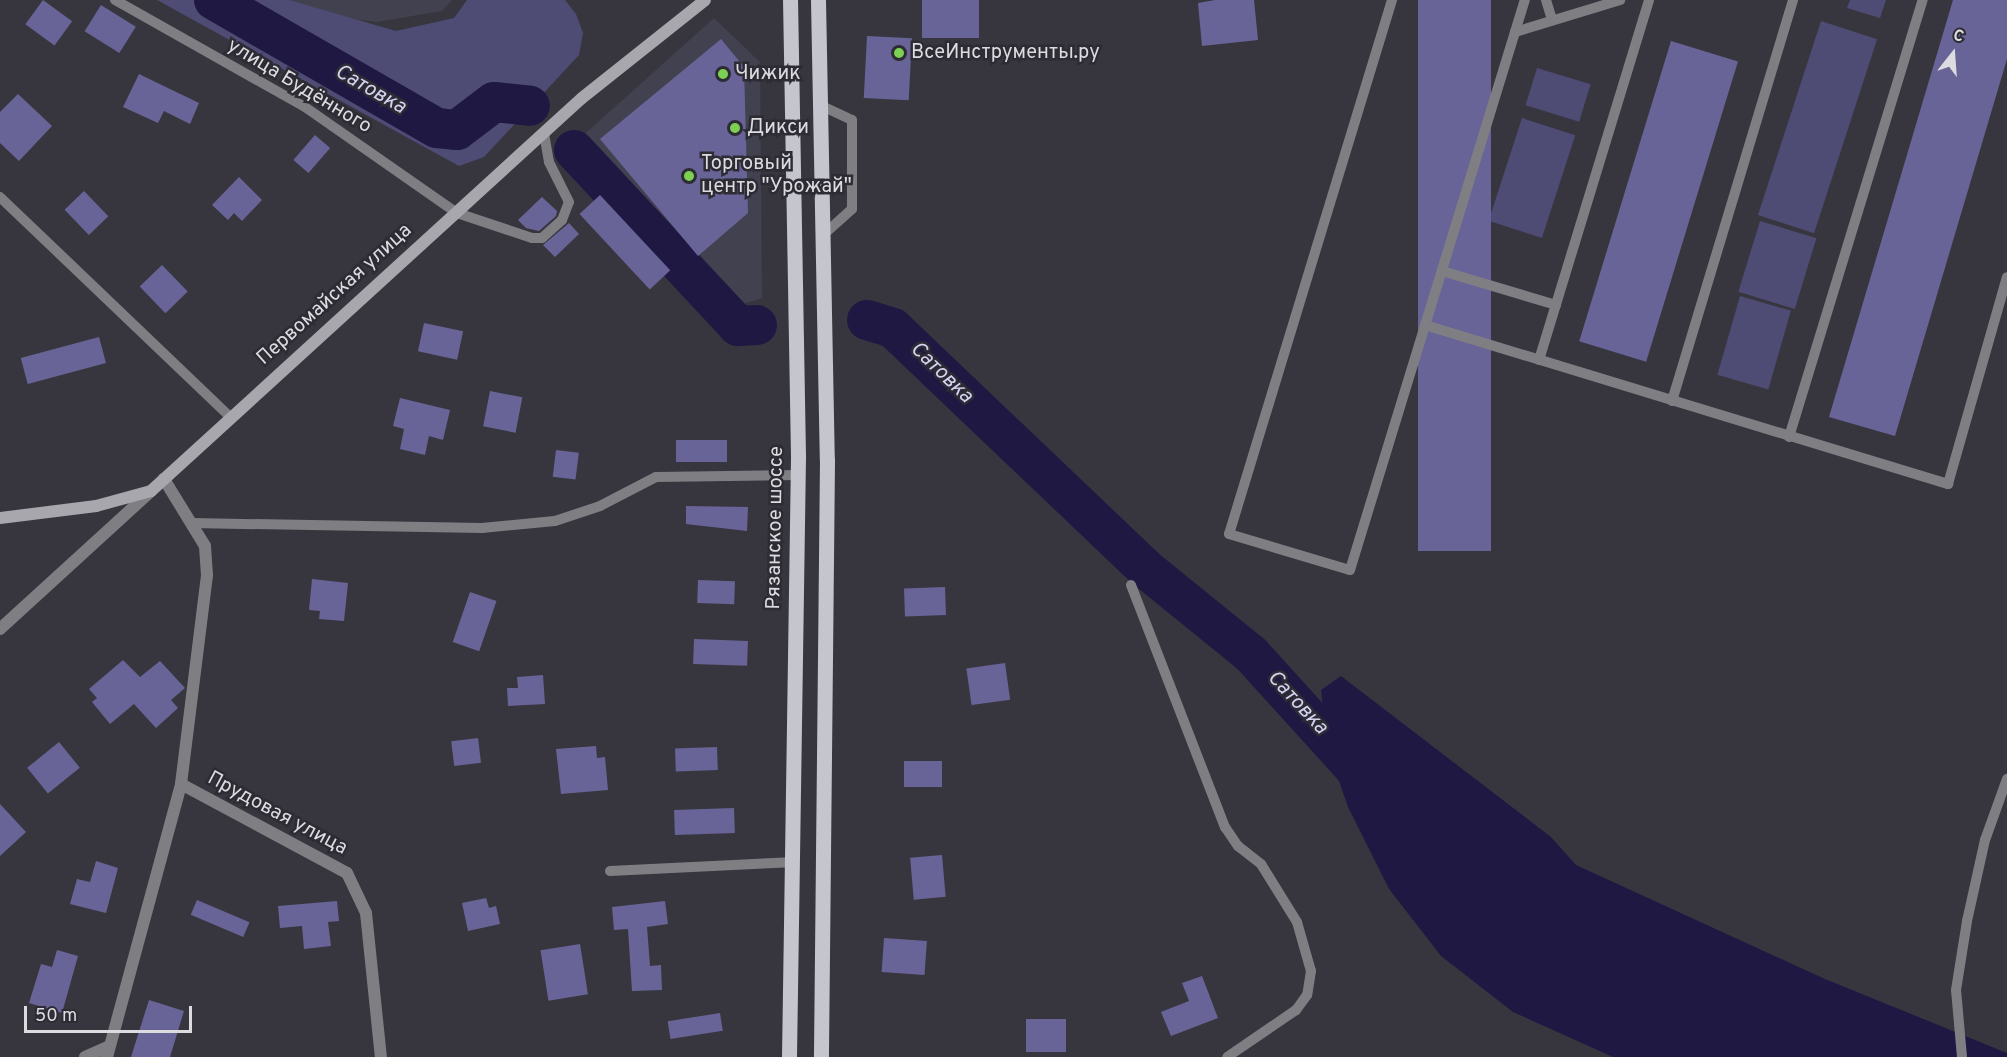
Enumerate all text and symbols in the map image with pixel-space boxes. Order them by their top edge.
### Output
north arrow [1923,24,1983,84]
text: С [1950,26,1966,48]
street label: улица Будённого [222,34,376,140]
place label: ВсеИнструменты.ру [911,41,1100,65]
marker: ВсеИнструменты.ру [892,46,906,60]
water label: Сатовка [330,60,410,120]
place label: Чижик [735,62,801,86]
marker: Чижик [716,67,730,81]
place label: Дикси [747,116,809,140]
marker: Дикси [728,121,742,135]
place label: Торговый центр "Урожай" [701,152,852,199]
marker: Торговый центр "Урожай" [682,169,696,183]
street label: Первомайская улица [253,219,417,371]
water label: Сатовка [904,337,978,409]
street label: Рязанское шоссе [763,446,789,610]
water label: Сатовка [1261,666,1333,740]
street label: Прудовая улица [203,767,351,861]
scale bar [27,994,195,1032]
text: 50 m [35,1005,77,1028]

